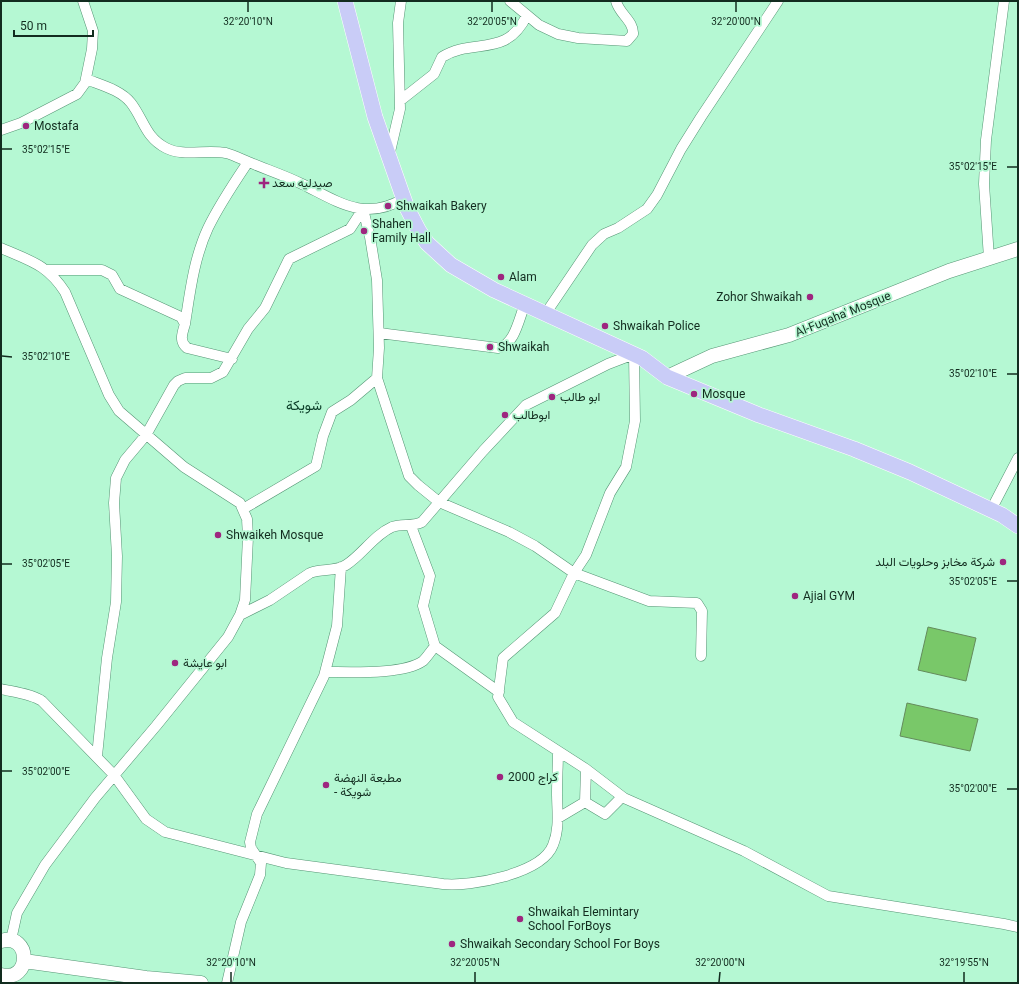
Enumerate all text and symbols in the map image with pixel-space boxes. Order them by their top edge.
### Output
scale bar [14,12,93,38]
text: 32°20'10"N [223,16,273,27]
text: 32°20'05"N [467,16,517,27]
text: 32°20'00"N [711,16,761,27]
text: 50 m [20,19,47,33]
place label: Mostafa [34,119,79,133]
marker: Mostafa [21,121,31,131]
text: 35°02'15"E [22,144,70,155]
text: 35°02'15"E [949,161,997,172]
place label: صيدليه سعد [272,176,333,190]
marker: صيدليه سعد [259,178,269,188]
place label: Shwaikah Bakery [396,199,487,213]
marker: Shwaikah Bakery [383,201,393,211]
place label: Shahen Family Hall [372,217,431,245]
marker: Shahen Family Hall [359,226,369,236]
place label: Alam [509,270,537,284]
marker: Alam [496,272,506,282]
street label: Al-Fuqaha' Mosque [793,288,893,340]
place label: Zohor Shwaikah [716,290,802,304]
marker: Zohor Shwaikah [805,292,815,302]
place label: Shwaikah Police [613,319,700,333]
marker: Shwaikah Police [600,321,610,331]
place label: Shwaikah [498,340,549,354]
marker: Shwaikah [485,342,495,352]
text: 35°02'10"E [22,351,70,362]
text: 35°02'10"E [949,368,997,379]
place label: Mosque [702,387,745,401]
marker: Mosque [689,389,699,399]
place label: ابو طالب [560,390,600,405]
marker: ابو طالب [547,392,557,402]
district label: شويكة [286,397,322,414]
place label: ابوطالب [513,408,550,423]
marker: ابوطالب [500,410,510,420]
place label: Shwaikeh Mosque [226,528,323,542]
marker: Shwaikeh Mosque [213,530,223,540]
place label: شركة مخابز وحلويات البلد [875,555,995,570]
marker: شركة مخابز وحلويات البلد [998,557,1008,567]
text: 35°02'05"E [22,558,70,569]
text: 35°02'05"E [949,576,997,587]
place label: Ajial GYM [803,589,855,603]
marker: Ajial GYM [790,591,800,601]
place label: ابو عايشة [183,656,227,671]
marker: ابو عايشة [170,658,180,668]
text: 35°02'00"E [22,766,70,777]
place label: كراج 2000 [508,770,558,786]
place label: مطبعة النهضة - شويكة [334,771,402,800]
marker: كراج 2000 [495,772,505,782]
marker: مطبعة النهضة - شويكة [321,780,331,790]
text: 35°02'00"E [949,783,997,794]
place label: Shwaikah Elemintary School ForBoys [528,905,639,933]
marker: Shwaikah Elemintary School ForBoys [515,914,525,924]
place label: Shwaikah Secondary School For Boys [460,937,660,951]
marker: Shwaikah Secondary School For Boys [447,939,457,949]
text: 32°20'10"N [206,957,256,968]
text: 32°20'05"N [450,957,500,968]
text: 32°20'00"N [695,957,745,968]
text: 32°19'55"N [939,957,989,968]

